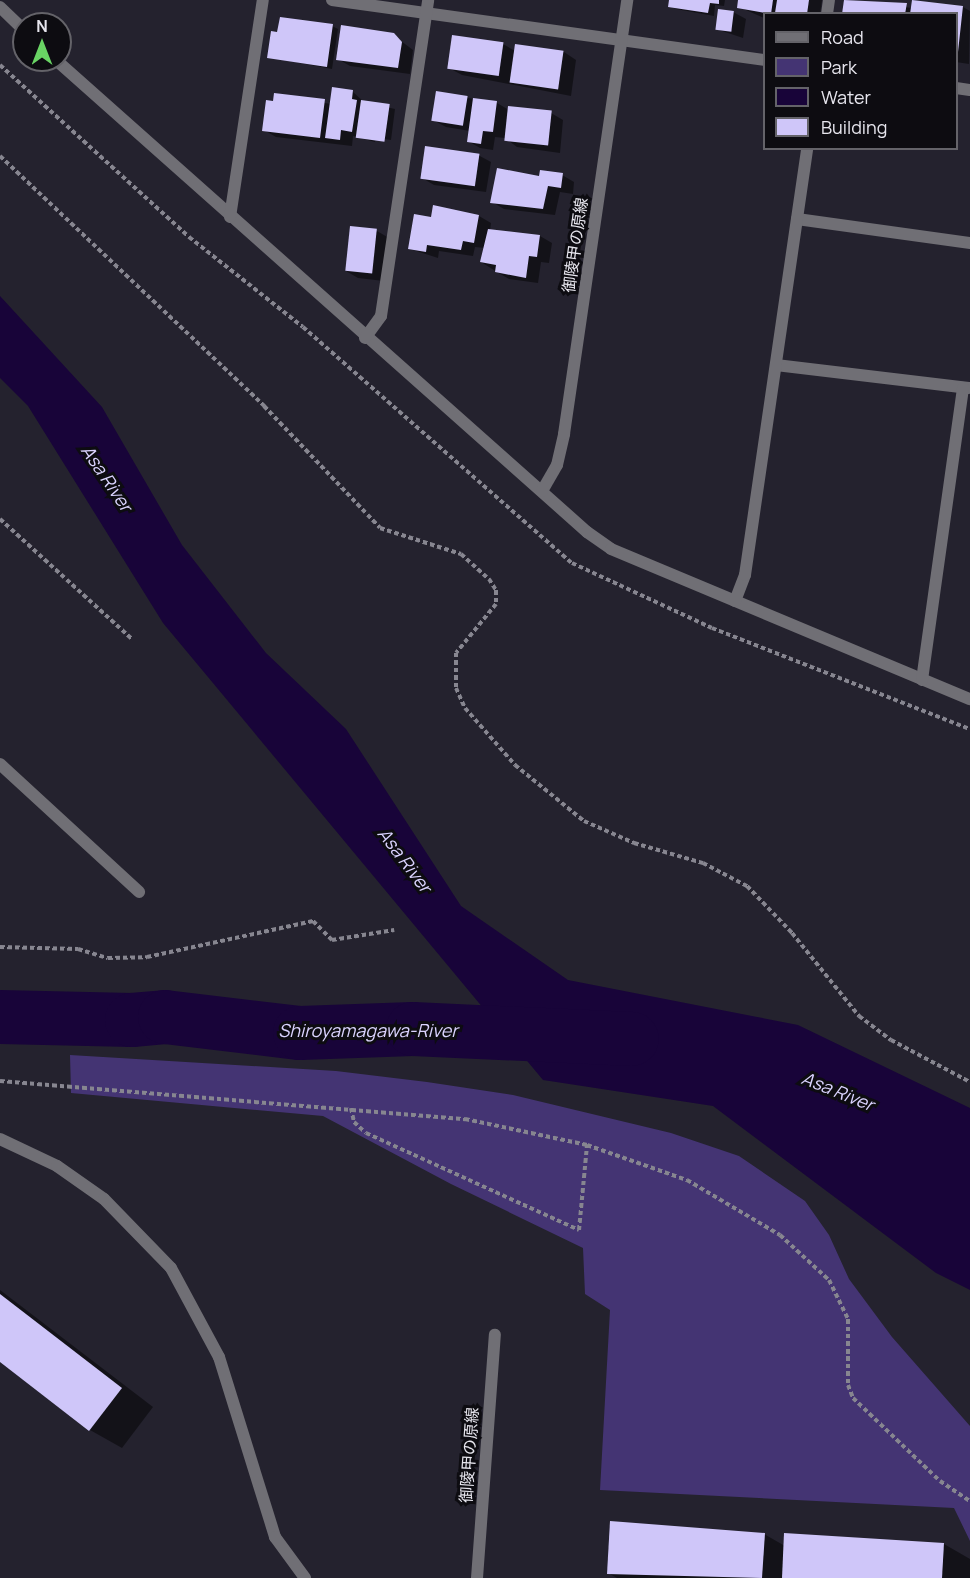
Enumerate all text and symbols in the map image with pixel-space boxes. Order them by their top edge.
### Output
north arrow [12,12,72,72]
legend [763,12,958,150]
text: N [36,15,48,37]
text: Road [821,25,864,49]
text: Park [821,55,857,79]
text: Water [821,85,871,109]
text: Building [821,115,887,139]
street label: 御陵甲の原線 [559,196,591,294]
water label: Asa River [77,441,137,515]
water label: Asa River [374,823,436,897]
water label: Shiroyamagawa-River [278,1019,458,1041]
water label: Asa River [799,1067,877,1115]
street label: 御陵甲の原線 [456,1406,482,1504]

